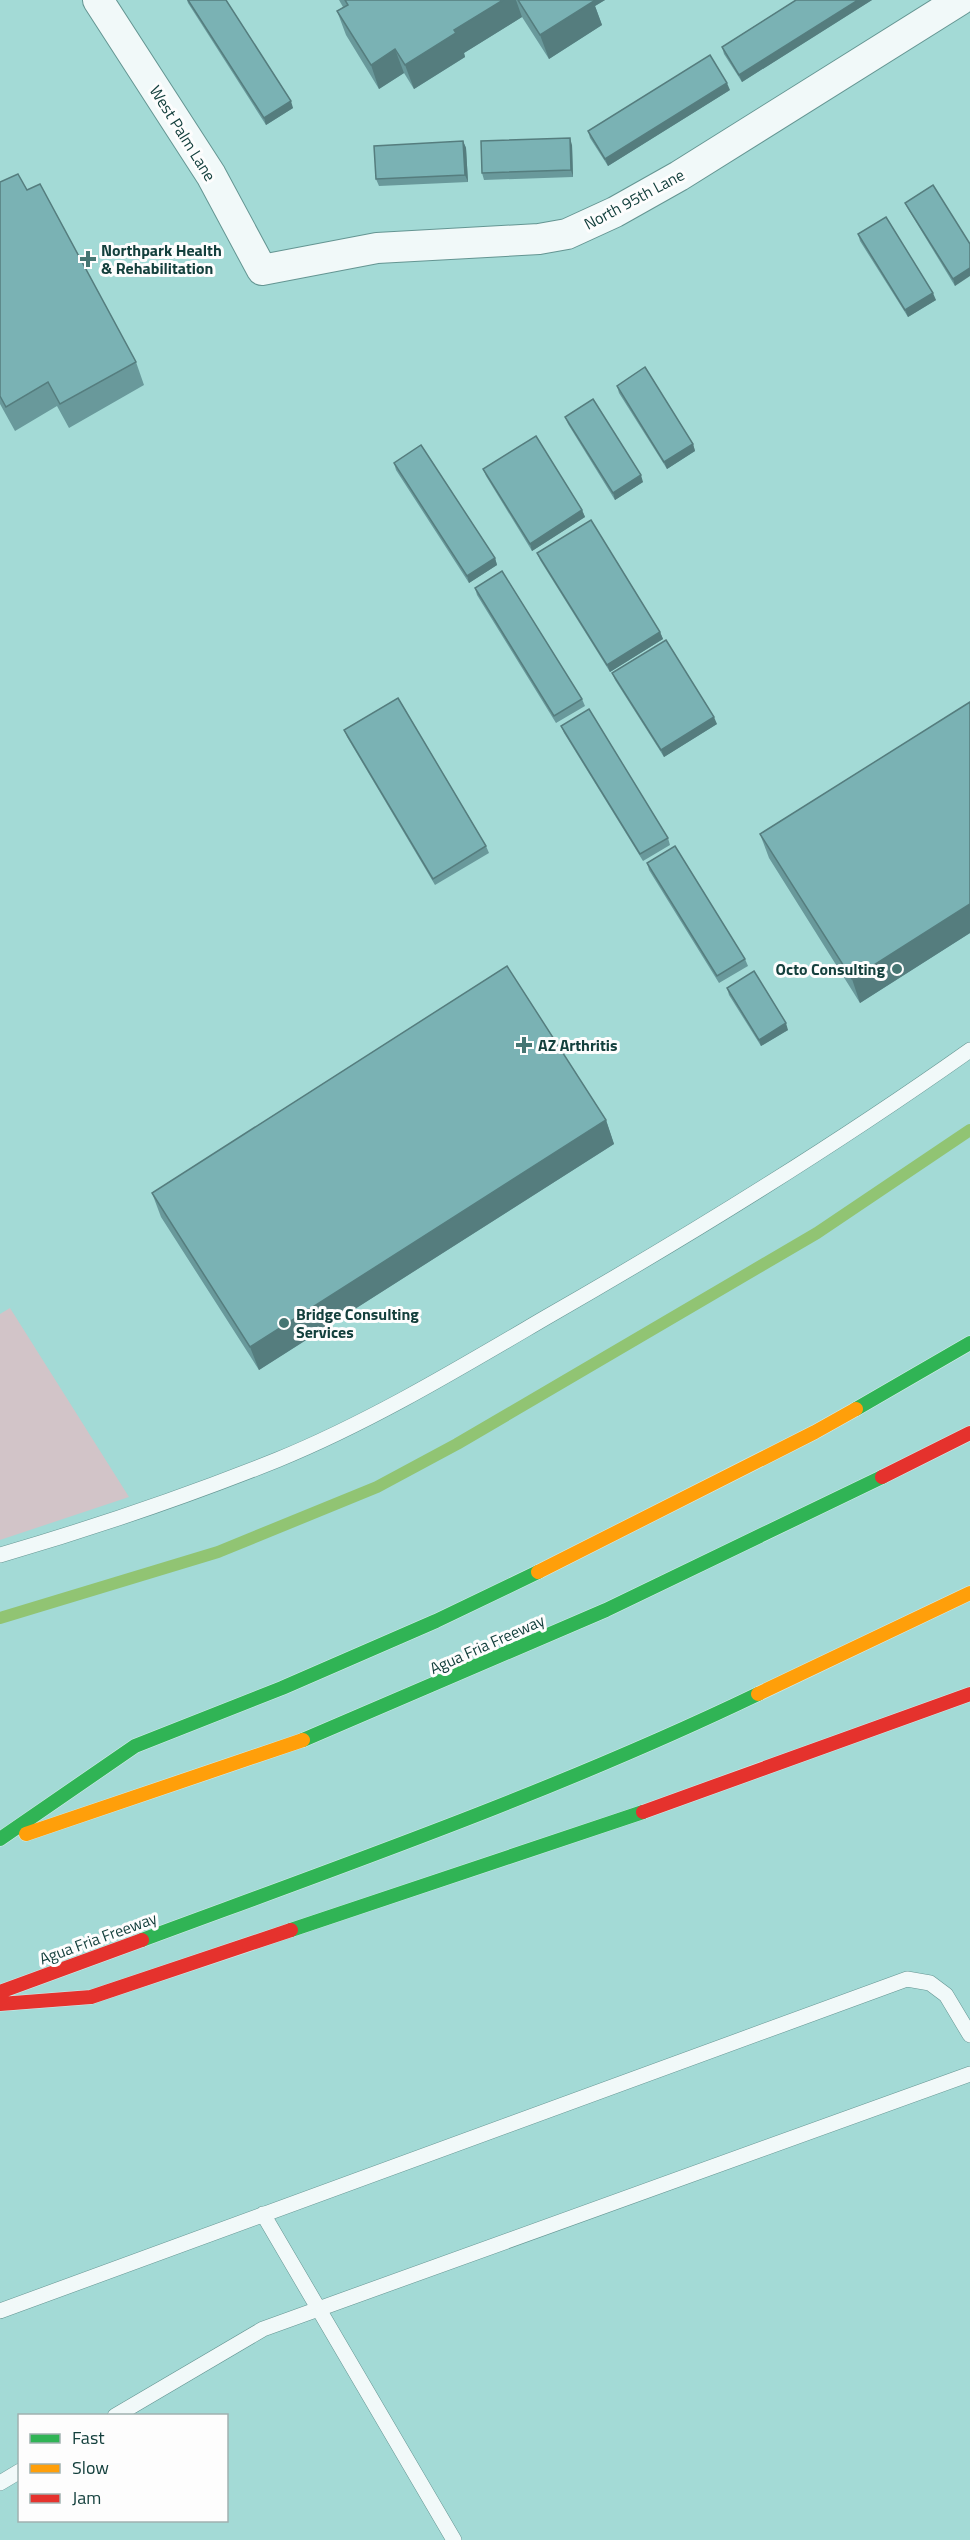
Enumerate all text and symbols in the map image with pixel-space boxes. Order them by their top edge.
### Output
street label: West Palm Lane [144,80,222,186]
street label: North 95th Lane [580,162,688,236]
place label: Northpark Health & Rehabilitation [101,238,222,280]
marker: Northpark Health & Rehabilitation [79,250,97,268]
place label: Octo Consulting [776,957,885,981]
marker: Octo Consulting [890,962,904,976]
place label: AZ Arthritis [538,1033,618,1057]
marker: AZ Arthritis [515,1036,533,1054]
place label: Bridge Consulting Services [296,1302,419,1344]
marker: Bridge Consulting Services [277,1316,291,1330]
street label: Agua Fria Freeway [426,1608,549,1680]
street label: Agua Fria Freeway [36,1905,160,1970]
legend [18,2414,228,2522]
text: Fast [72,2424,105,2451]
text: Slow [72,2454,109,2481]
text: Jam [72,2484,101,2511]

